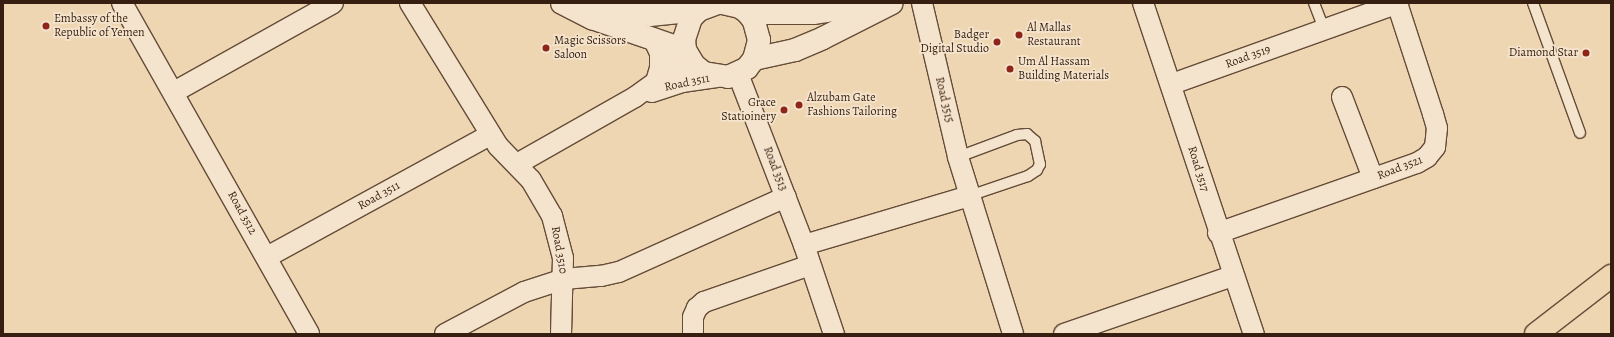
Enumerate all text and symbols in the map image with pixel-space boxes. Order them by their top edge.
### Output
place label: Embassy of the Republic of Yemen [54,12,145,40]
marker: Embassy of the Republic of Yemen [41,21,51,31]
place label: Al Mallas Restaurant [1027,21,1081,49]
place label: Badger Digital Studio [920,28,989,56]
marker: Al Mallas Restaurant [1014,30,1024,40]
place label: Magic Scissors Saloon [554,34,626,62]
marker: Badger Digital Studio [992,37,1002,47]
street label: Road 3519 [1223,42,1273,72]
marker: Magic Scissors Saloon [541,43,551,53]
place label: Diamond Star [1509,46,1578,60]
marker: Diamond Star [1581,48,1591,58]
place label: Um Al Hassam Building Materials [1018,55,1109,83]
marker: Um Al Hassam Building Materials [1005,64,1015,74]
street label: Road 3511 [663,71,711,95]
street label: Road 3515 [932,76,956,124]
place label: Alzubam Gate Fashions Tailoring [807,91,897,119]
place label: Grace Statioinery [721,96,776,124]
marker: Alzubam Gate Fashions Tailoring [794,100,804,110]
marker: Grace Statioinery [779,105,789,115]
street label: Road 3513 [760,145,790,193]
street label: Road 3517 [1184,145,1212,193]
street label: Road 3521 [1375,153,1425,183]
street label: Road 3511 [356,179,402,213]
street label: Road 3512 [224,189,260,237]
street label: Road 3510 [548,225,570,275]

